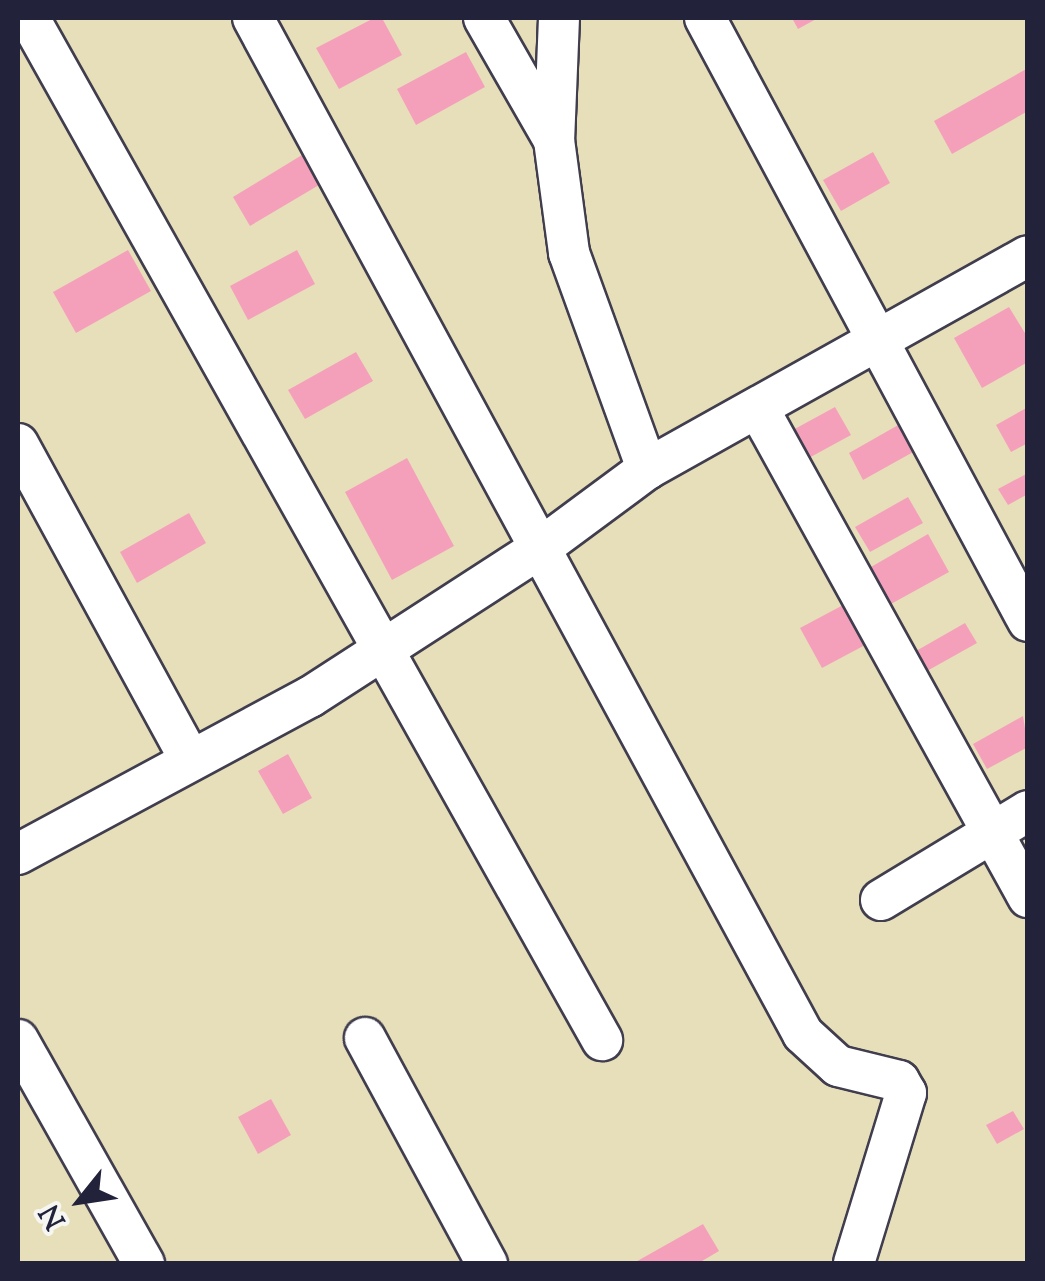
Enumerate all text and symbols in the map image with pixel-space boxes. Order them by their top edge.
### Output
north arrow [30,1151,130,1251]
text: N [31,1196,77,1236]

